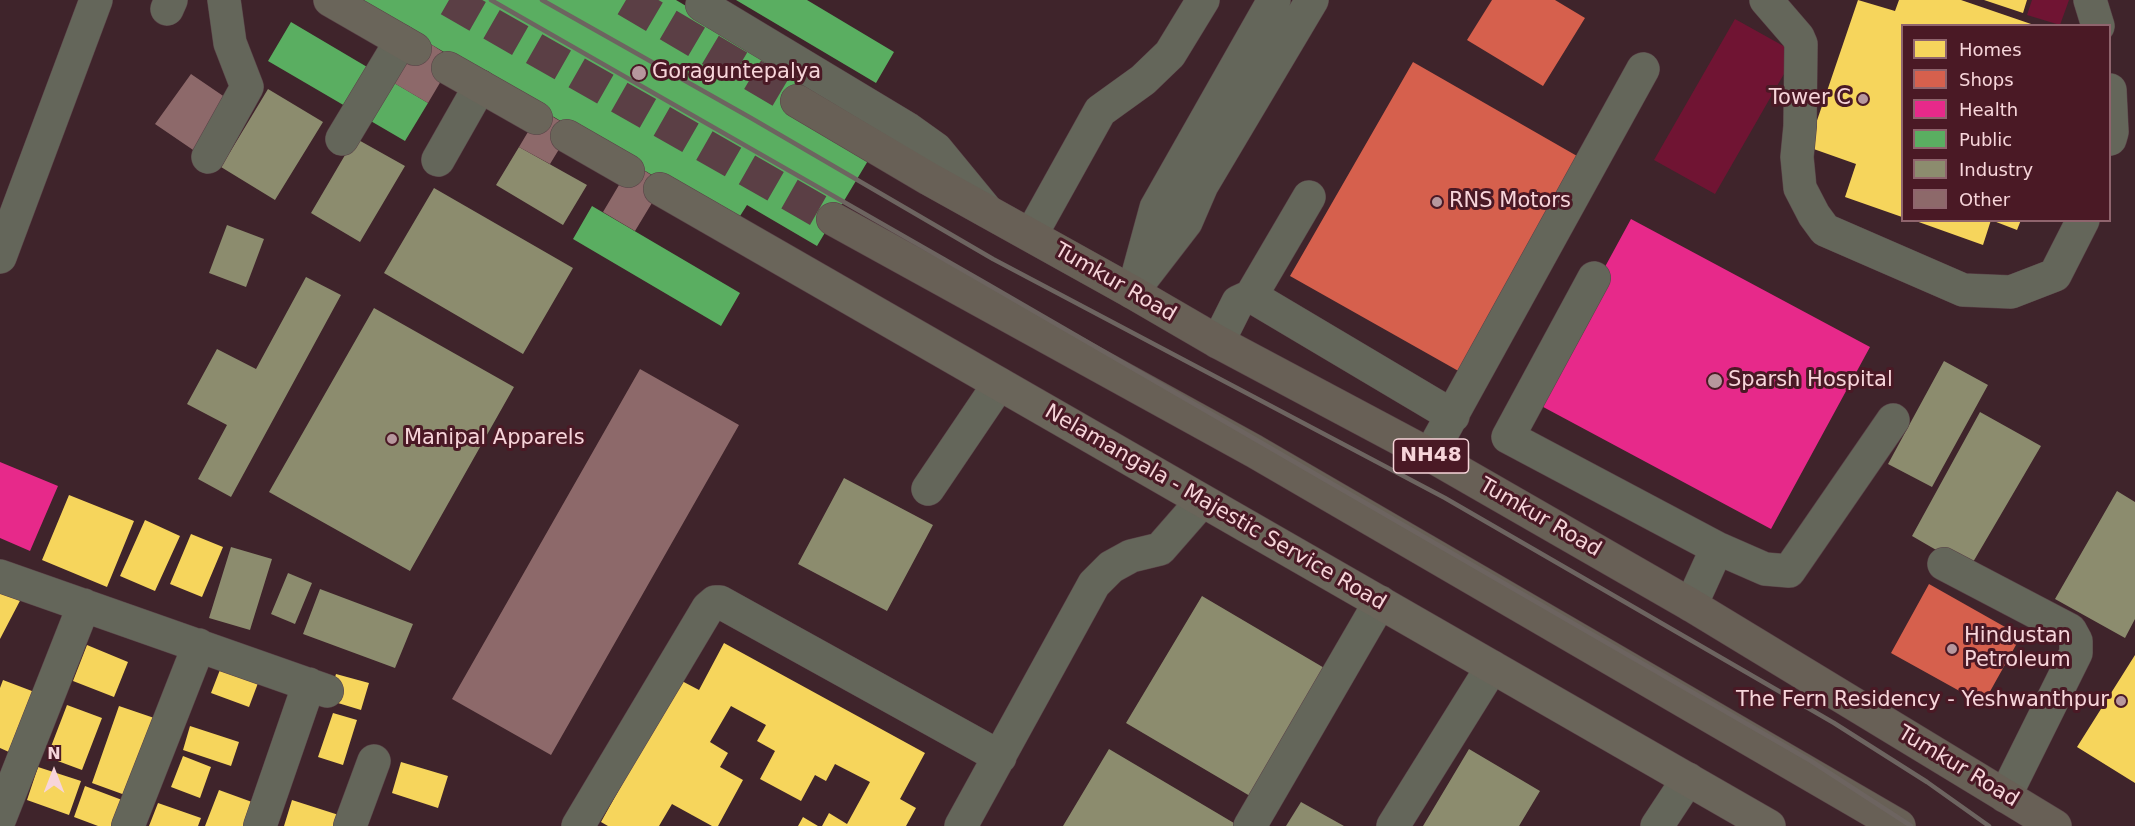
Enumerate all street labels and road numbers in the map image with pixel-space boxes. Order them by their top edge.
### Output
street label: Tumkur Road [1050,238,1180,328]
street label: Nelamangala - Majestic Service Road [1040,400,1390,616]
road number: NH48 [1394,439,1468,473]
street label: Tumkur Road [1475,473,1605,563]
street label: Tumkur Road [1893,721,2023,813]

